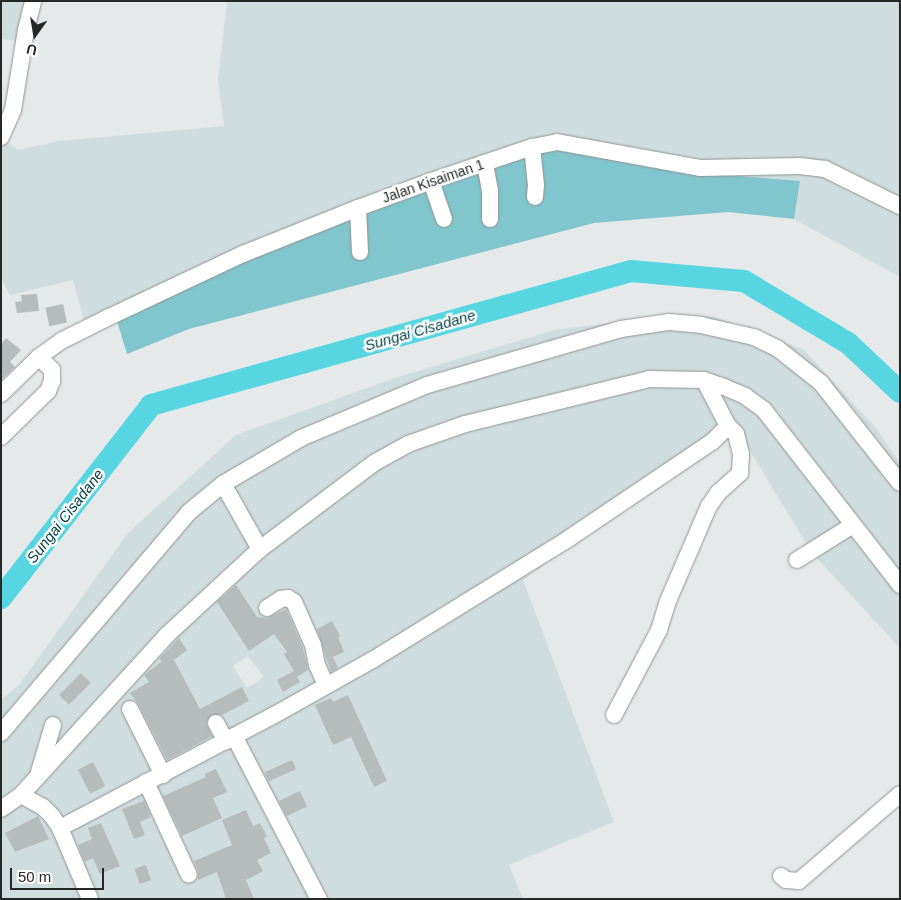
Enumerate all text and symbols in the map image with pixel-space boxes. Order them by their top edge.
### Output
north arrow [10,10,60,60]
text: U [25,41,38,59]
street label: Jalan Kisaiman 1 [380,156,486,206]
water label: Sungai Cisadane [363,306,477,354]
water label: Sungai Cisadane [23,465,107,567]
scale bar [12,858,106,890]
text: 50 m [18,868,51,885]

